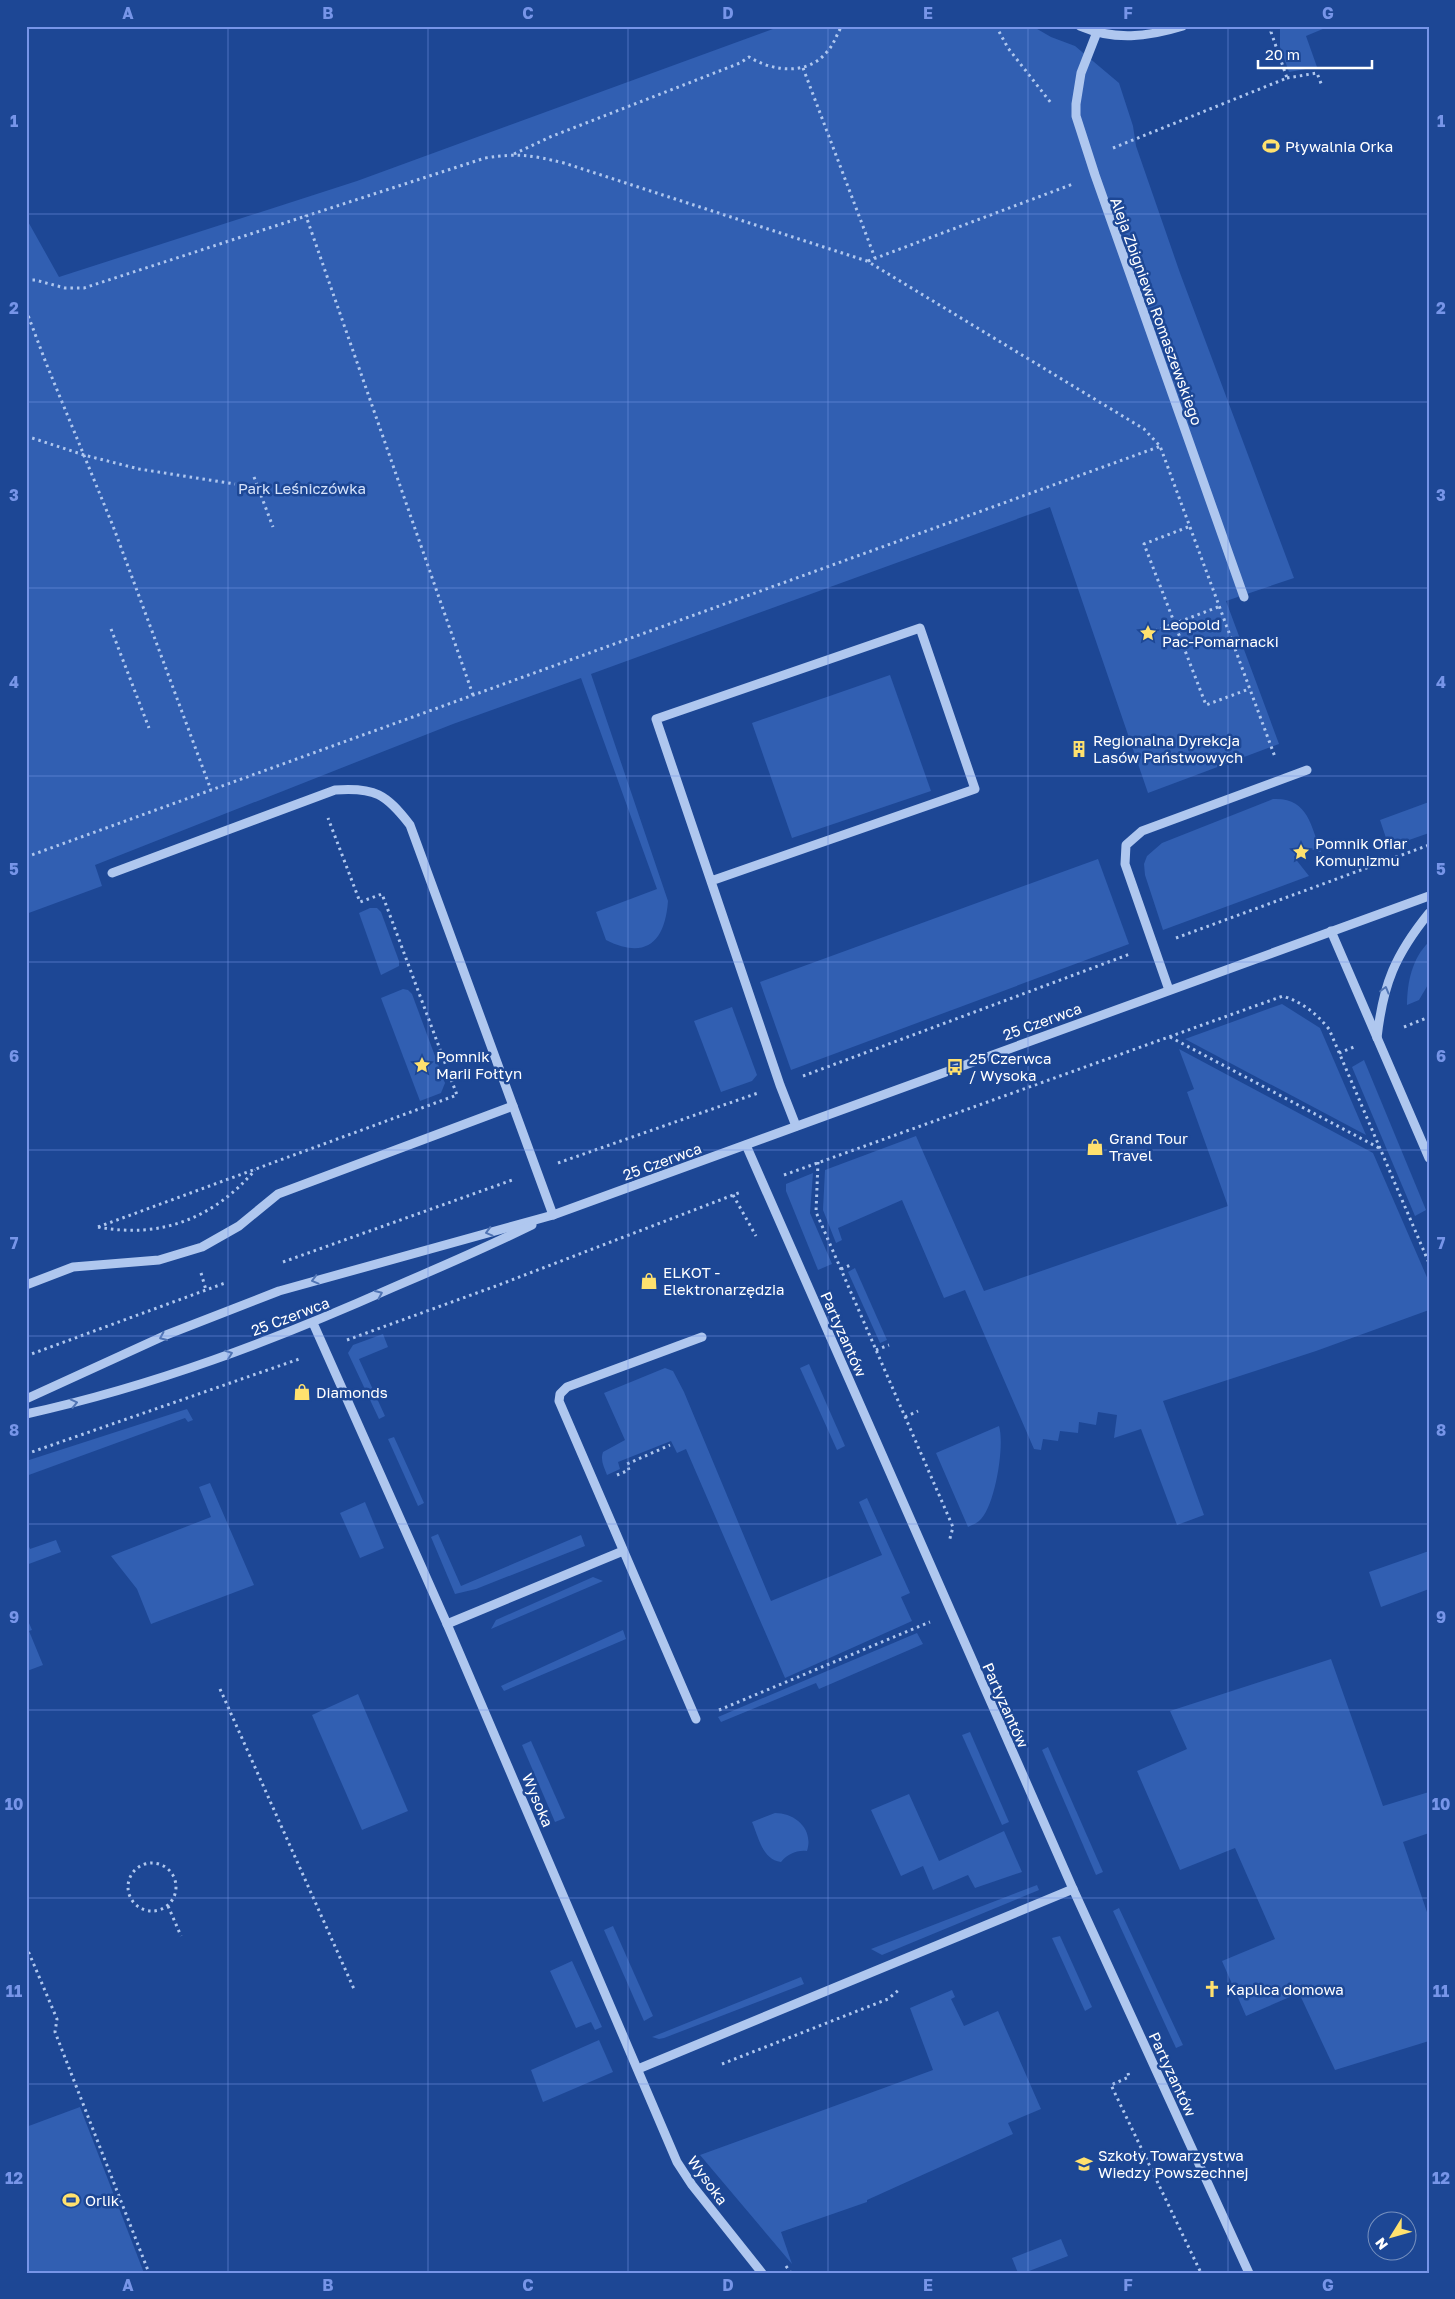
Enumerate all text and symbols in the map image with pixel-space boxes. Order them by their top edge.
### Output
text: A [122,3,134,23]
text: B [322,3,334,23]
text: C [522,3,534,23]
text: D [722,3,734,23]
text: E [923,3,933,23]
text: F [1123,3,1133,23]
text: G [1322,3,1334,23]
scale bar [1258,38,1371,70]
text: 20 m [1265,45,1300,63]
text: 1 [10,111,18,131]
text: 1 [1437,111,1445,131]
sports icon: Pływalnia Orka [1261,136,1281,156]
place label: Pływalnia Orka [1285,137,1393,155]
street label: Aleja Zbigniewa Romaszewskiego [1107,195,1207,427]
text: 2 [9,298,19,318]
text: 2 [1436,298,1446,318]
park label: Park Leśniczówka [238,479,366,497]
text: 3 [9,485,19,505]
text: 3 [1436,485,1446,505]
place label: Leopold Pac-Pomarnacki [1162,615,1279,650]
place icon: Leopold Pac-Pomarnacki [1138,623,1158,643]
text: 4 [9,672,19,692]
text: 4 [1436,672,1446,692]
place label: Regionalna Dyrekcja Lasów Państwowych [1093,731,1243,766]
building icon: Regionalna Dyrekcja Lasów Państwowych [1069,739,1089,759]
place label: Pomnik Ofiar Komunizmu [1315,834,1407,869]
place icon: Pomnik Ofiar Komunizmu [1291,842,1311,862]
text: 5 [9,859,19,879]
text: 5 [1436,859,1446,879]
one-way arrow [1379,985,1390,994]
street label: 25 Czerwca [1000,998,1084,1044]
text: 6 [9,1046,19,1066]
text: 6 [1436,1046,1446,1066]
place label: Pomnik Marii Fołtyn [436,1047,522,1082]
place label: 25 Czerwca / Wysoka [969,1049,1051,1084]
place icon: Pomnik Marii Fołtyn [412,1055,432,1075]
bus stop icon: 25 Czerwca / Wysoka [945,1057,965,1077]
place label: Grand Tour Travel [1109,1129,1188,1164]
shop icon: Grand Tour Travel [1085,1137,1105,1157]
street label: 25 Czerwca [620,1138,704,1184]
one-way arrow [485,1227,493,1237]
text: 7 [10,1233,19,1253]
text: 7 [1437,1233,1446,1253]
place label: ELKOT - Elektronarzędzia [663,1263,784,1298]
shop icon: ELKOT - Elektronarzędzia [639,1271,659,1291]
one-way arrow [311,1274,320,1285]
one-way arrow [374,1289,383,1300]
street label: Partyzantów [817,1289,871,1379]
street label: 25 Czerwca [248,1293,332,1339]
one-way arrow [159,1330,168,1341]
one-way arrow [224,1350,232,1360]
shop icon: Diamonds [292,1382,312,1402]
place label: Diamonds [316,1383,388,1401]
one-way arrow [69,1398,78,1409]
text: 8 [9,1420,19,1440]
text: 8 [1436,1420,1446,1440]
text: 9 [9,1607,19,1627]
text: 9 [1436,1607,1446,1627]
street label: Partyzantów [979,1660,1033,1750]
street label: Wysoka [519,1770,557,1830]
text: 10 [5,1794,23,1814]
text: 10 [1432,1794,1450,1814]
church icon: Kaplica domowa [1202,1979,1222,1999]
place label: Kaplica domowa [1226,1980,1344,1998]
text: 11 [6,1981,22,2001]
text: 11 [1433,1981,1449,2001]
street label: Partyzantów [1146,2029,1200,2119]
place label: Szkoły Towarzystwa Wiedzy Powszechnej [1098,2146,1249,2181]
street label: Wysoka [684,2152,732,2208]
school or university icon: Szkoły Towarzystwa Wiedzy Powszechnej [1074,2154,1094,2174]
text: 12 [5,2168,23,2188]
text: 12 [1432,2168,1450,2188]
sports icon: Orlik [61,2190,81,2210]
place label: Orlik [85,2191,120,2209]
north arrow [1368,2212,1418,2262]
text: N [1371,2235,1391,2253]
text: A [122,2275,134,2295]
text: B [322,2275,334,2295]
text: C [522,2275,534,2295]
text: D [722,2275,734,2295]
text: E [923,2275,933,2295]
text: F [1123,2275,1133,2295]
text: G [1322,2275,1334,2295]

